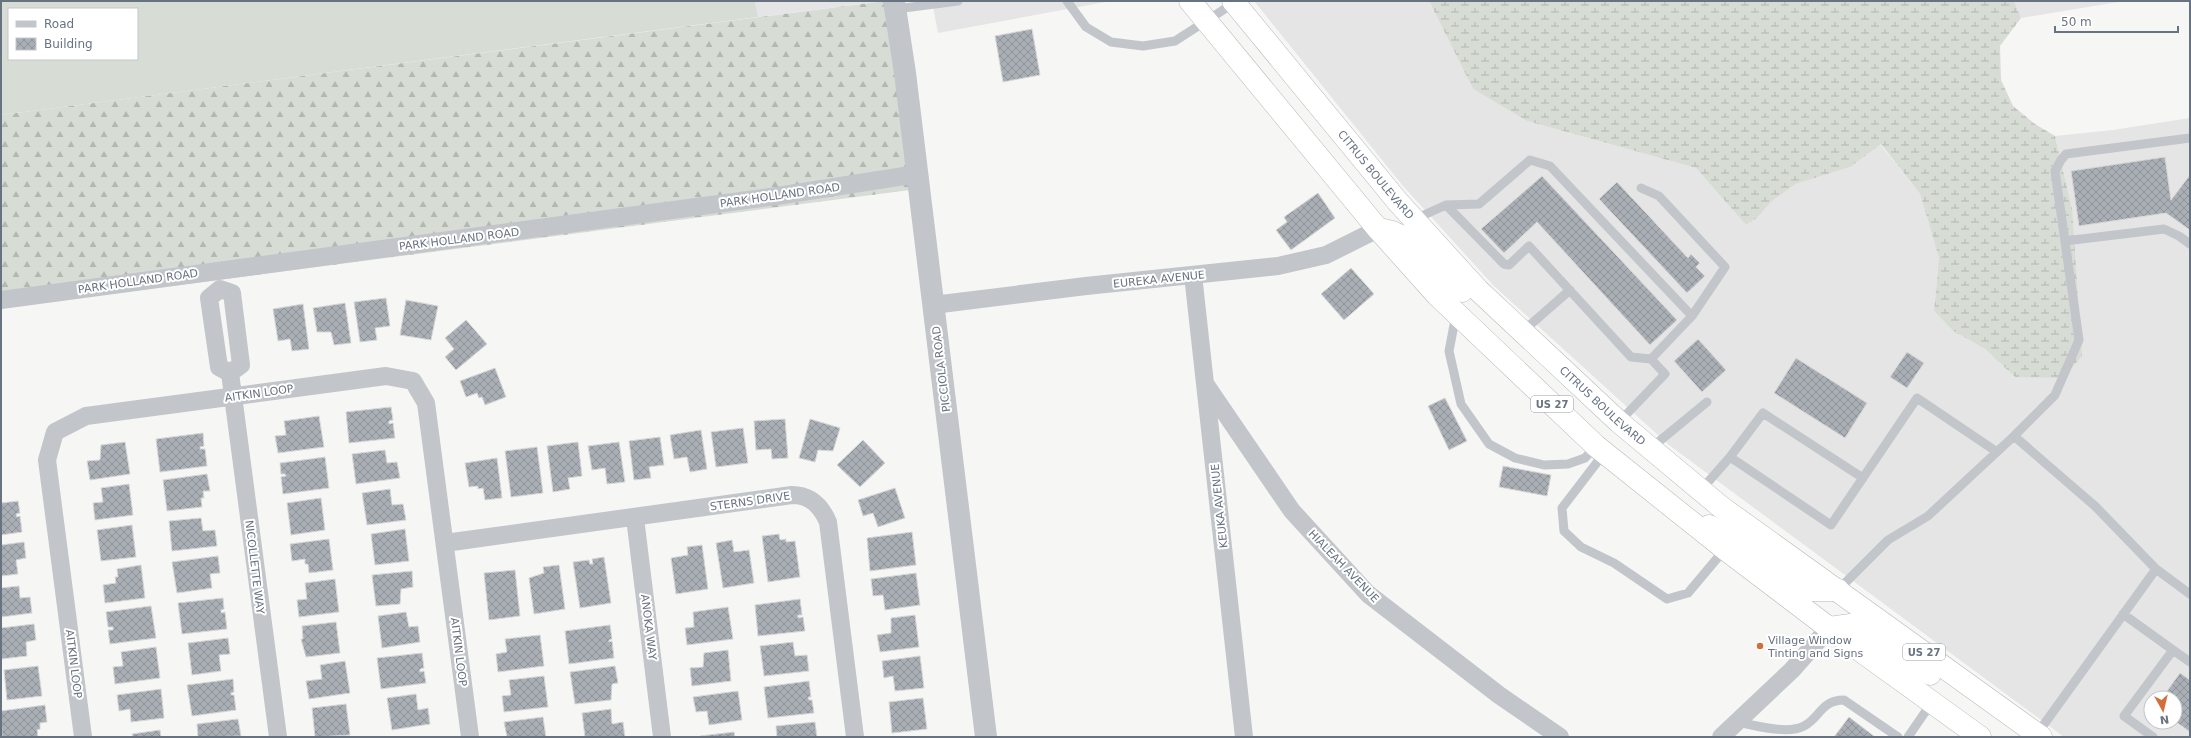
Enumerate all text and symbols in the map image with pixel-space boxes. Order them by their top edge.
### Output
legend [8,8,138,60]
scale bar [2055,8,2178,34]
text: 50 m [2061,15,2092,29]
text: Road [44,17,74,31]
text: Building [44,37,93,51]
street label: CITRUS BOULEVARD [1335,128,1416,222]
street label: PARK HOLLAND ROAD [719,181,841,210]
street label: PARK HOLLAND ROAD [398,226,520,253]
street label: PARK HOLLAND ROAD [77,267,199,296]
street label: EUREKA AVENUE [1113,268,1206,291]
street label: PICCIOLA ROAD [930,325,953,413]
street label: CITRUS BOULEVARD [1557,364,1648,448]
street label: AITKIN LOOP [224,382,295,405]
road number: US 27 [1531,396,1573,412]
street label: KEUKA AVENUE [1209,463,1230,549]
street label: STERNS DRIVE [709,489,791,514]
street label: NICOLLETTE WAY [242,519,267,615]
street label: HIALEAH AVENUE [1306,527,1382,605]
street label: ANOKA WAY [638,593,659,661]
street label: AITKIN LOOP [448,617,469,688]
street label: AITKIN LOOP [63,629,84,700]
place label: Village Window Tinting and Signs [1767,634,1863,660]
marker: Village Window Tinting and Signs [1755,641,1765,651]
road number: US 27 [1903,644,1945,660]
north arrow [2143,690,2183,730]
text: N [2159,712,2170,726]

